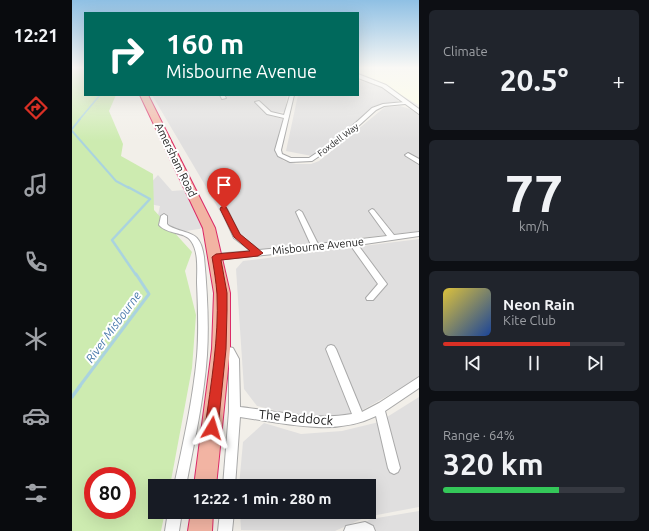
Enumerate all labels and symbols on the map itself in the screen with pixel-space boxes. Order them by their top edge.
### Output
street label: Amersham Road [153,121,199,199]
street label: Foxdell Way [316,121,361,159]
pin [207,168,241,209]
street label: Misbourne Avenue [271,235,365,257]
water label: River Misbourne [83,289,143,365]
position arrow [191,407,233,449]
street label: The Paddock [258,407,334,427]
speed limit sign: 80 [84,467,136,519]

